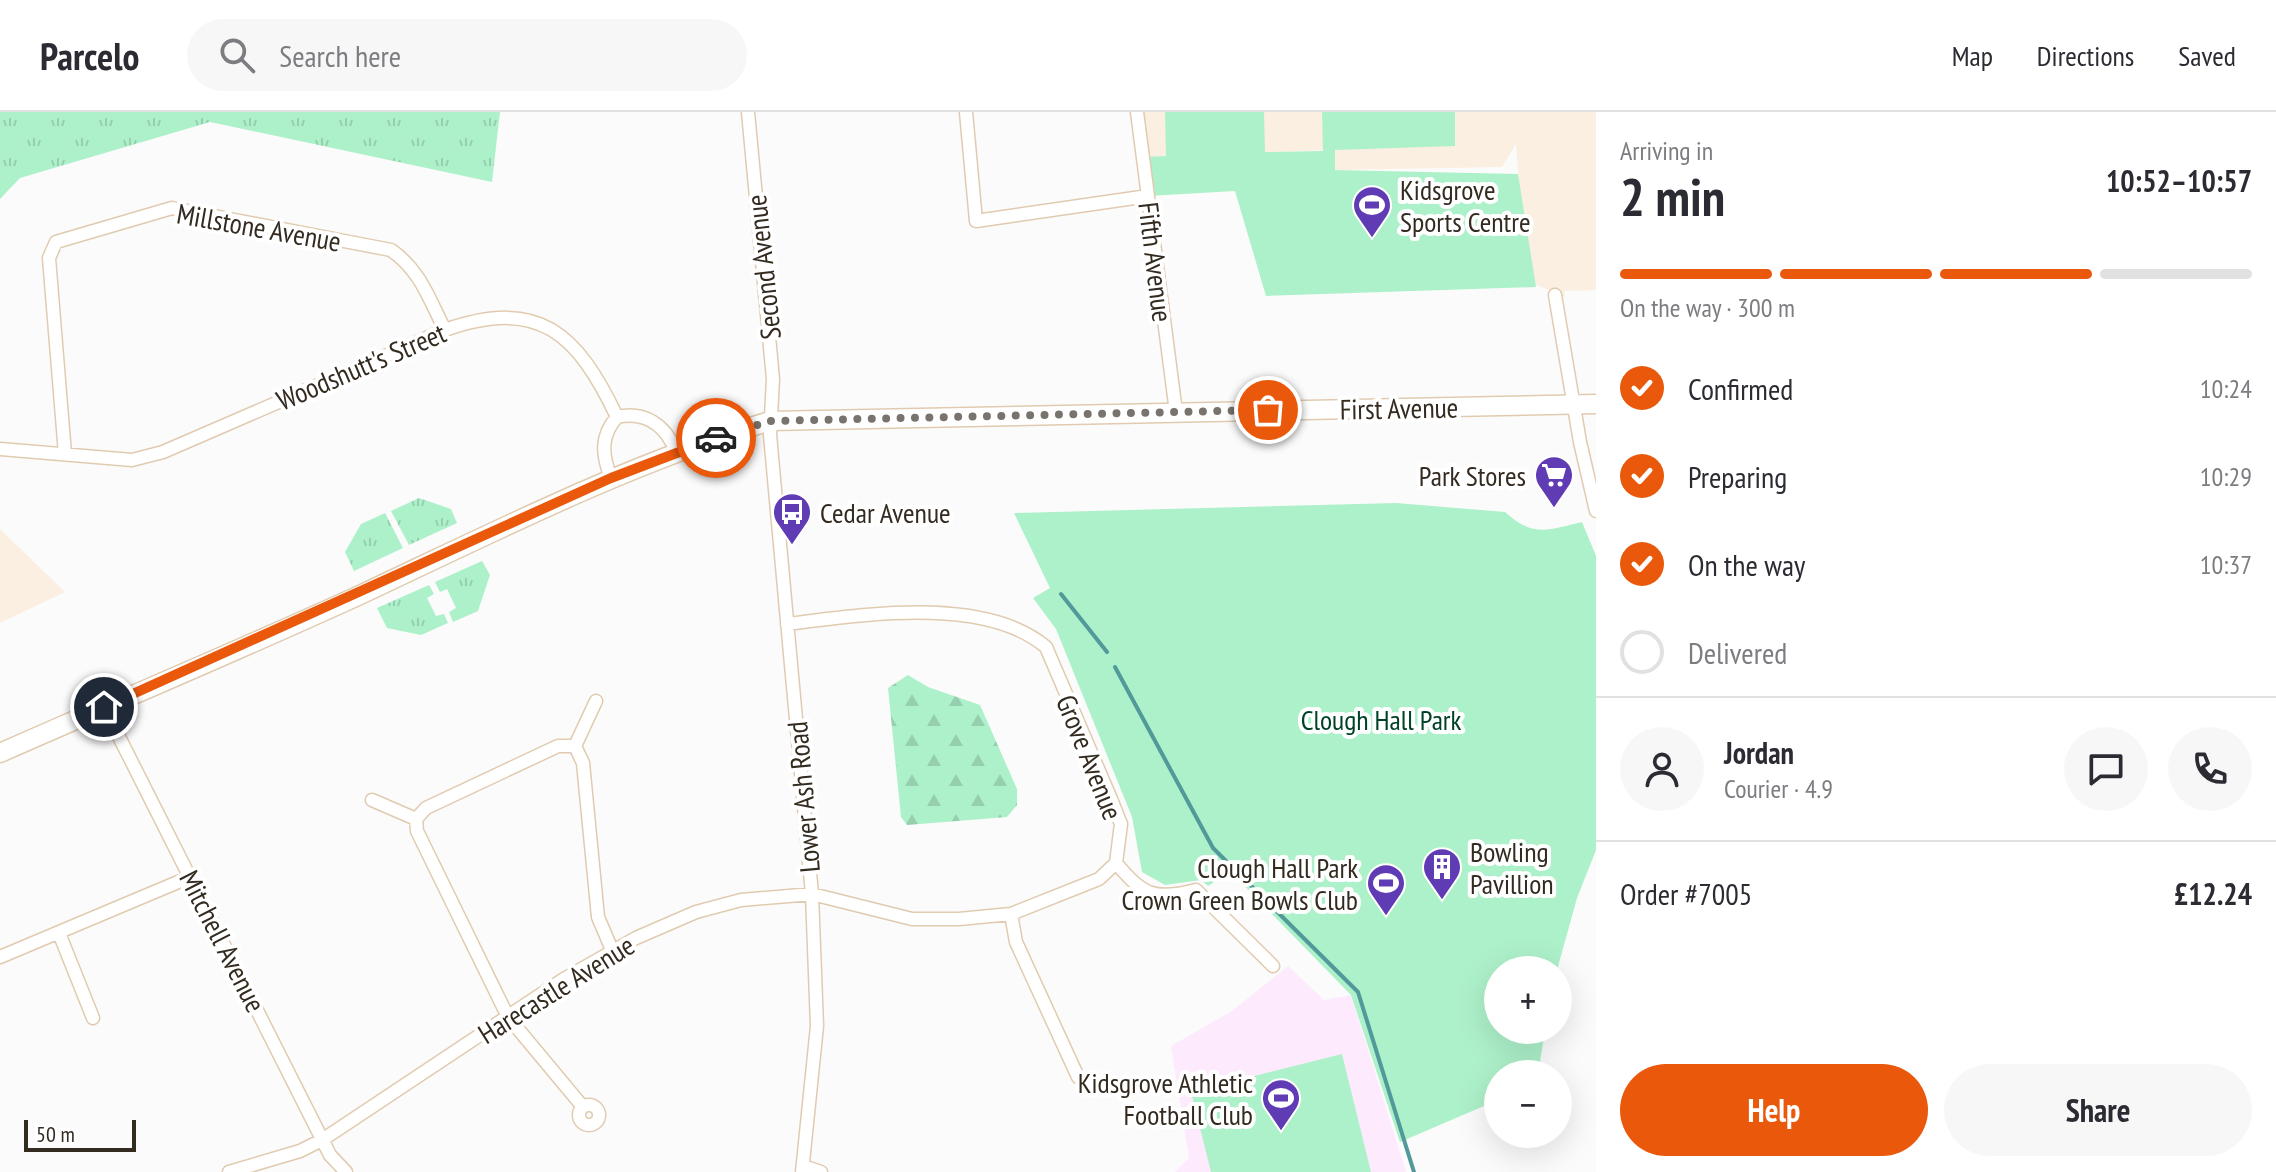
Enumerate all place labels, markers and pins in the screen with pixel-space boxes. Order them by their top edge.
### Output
place label: Kidsgrove Sports Centre [1400,171,1531,240]
sports icon: Kidsgrove Sports Centre [1351,184,1393,239]
pin [1234,376,1302,444]
supermarket icon: Park Stores [1533,454,1575,509]
place label: Park Stores [1419,457,1526,494]
bus stop icon: Cedar Avenue [771,491,813,546]
place label: Cedar Avenue [820,494,951,531]
pin [70,673,138,741]
place label: Bowling Pavillion [1470,833,1554,902]
building icon: Bowling Pavillion [1421,846,1463,901]
place label: Clough Hall Park Crown Green Bowls Club [1122,849,1358,918]
sports icon: Clough Hall Park Crown Green Bowls Club [1365,862,1407,917]
place label: Kidsgrove Athletic Football Club [1078,1064,1253,1133]
sports icon: Kidsgrove Athletic Football Club [1260,1077,1302,1132]

